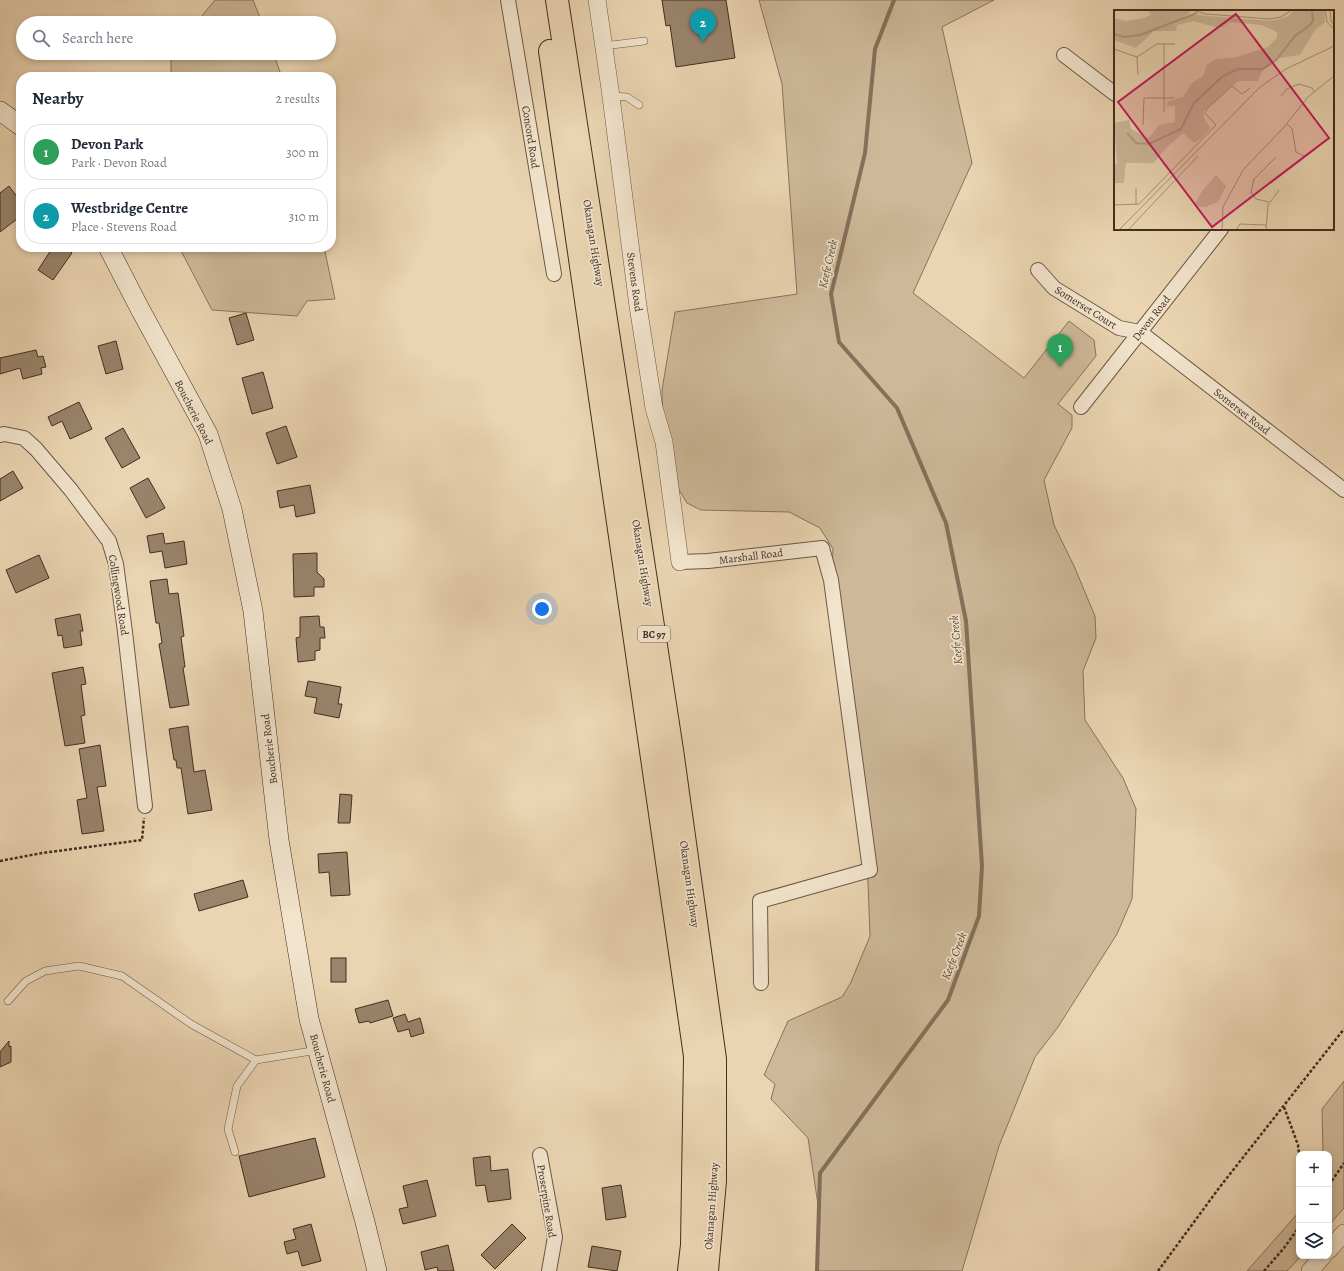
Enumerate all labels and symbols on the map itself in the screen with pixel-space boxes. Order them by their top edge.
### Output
pin: 2 [690,9,716,42]
inset map [1114,10,1334,230]
street label: Concord Road [518,105,543,170]
street label: Okanagan Highway [579,199,608,288]
water label: Keefe Creek [815,237,842,290]
street label: Stevens Road [623,252,646,313]
street label: Somerset Court [1052,282,1120,333]
street label: Devon Road [1129,292,1174,344]
pin: 1 [1047,334,1073,367]
street label: Boucherie Road [171,377,216,447]
street label: Somerset Road [1210,385,1273,438]
street label: Okanagan Highway [628,519,657,608]
street label: Marshall Road [718,545,784,568]
street label: Collingwood Road [105,554,132,637]
your location [532,599,552,619]
water label: Keefe Creek [946,614,966,665]
road number: BC 97 [638,626,670,642]
street label: Boucherie Road [258,713,281,785]
street label: Okanagan Highway [676,840,703,929]
water label: Keefe Creek [938,929,971,982]
street label: Boucherie Road [306,1032,339,1104]
street label: Okanagan Highway [701,1162,722,1250]
street label: Proserpine Road [533,1163,560,1239]

